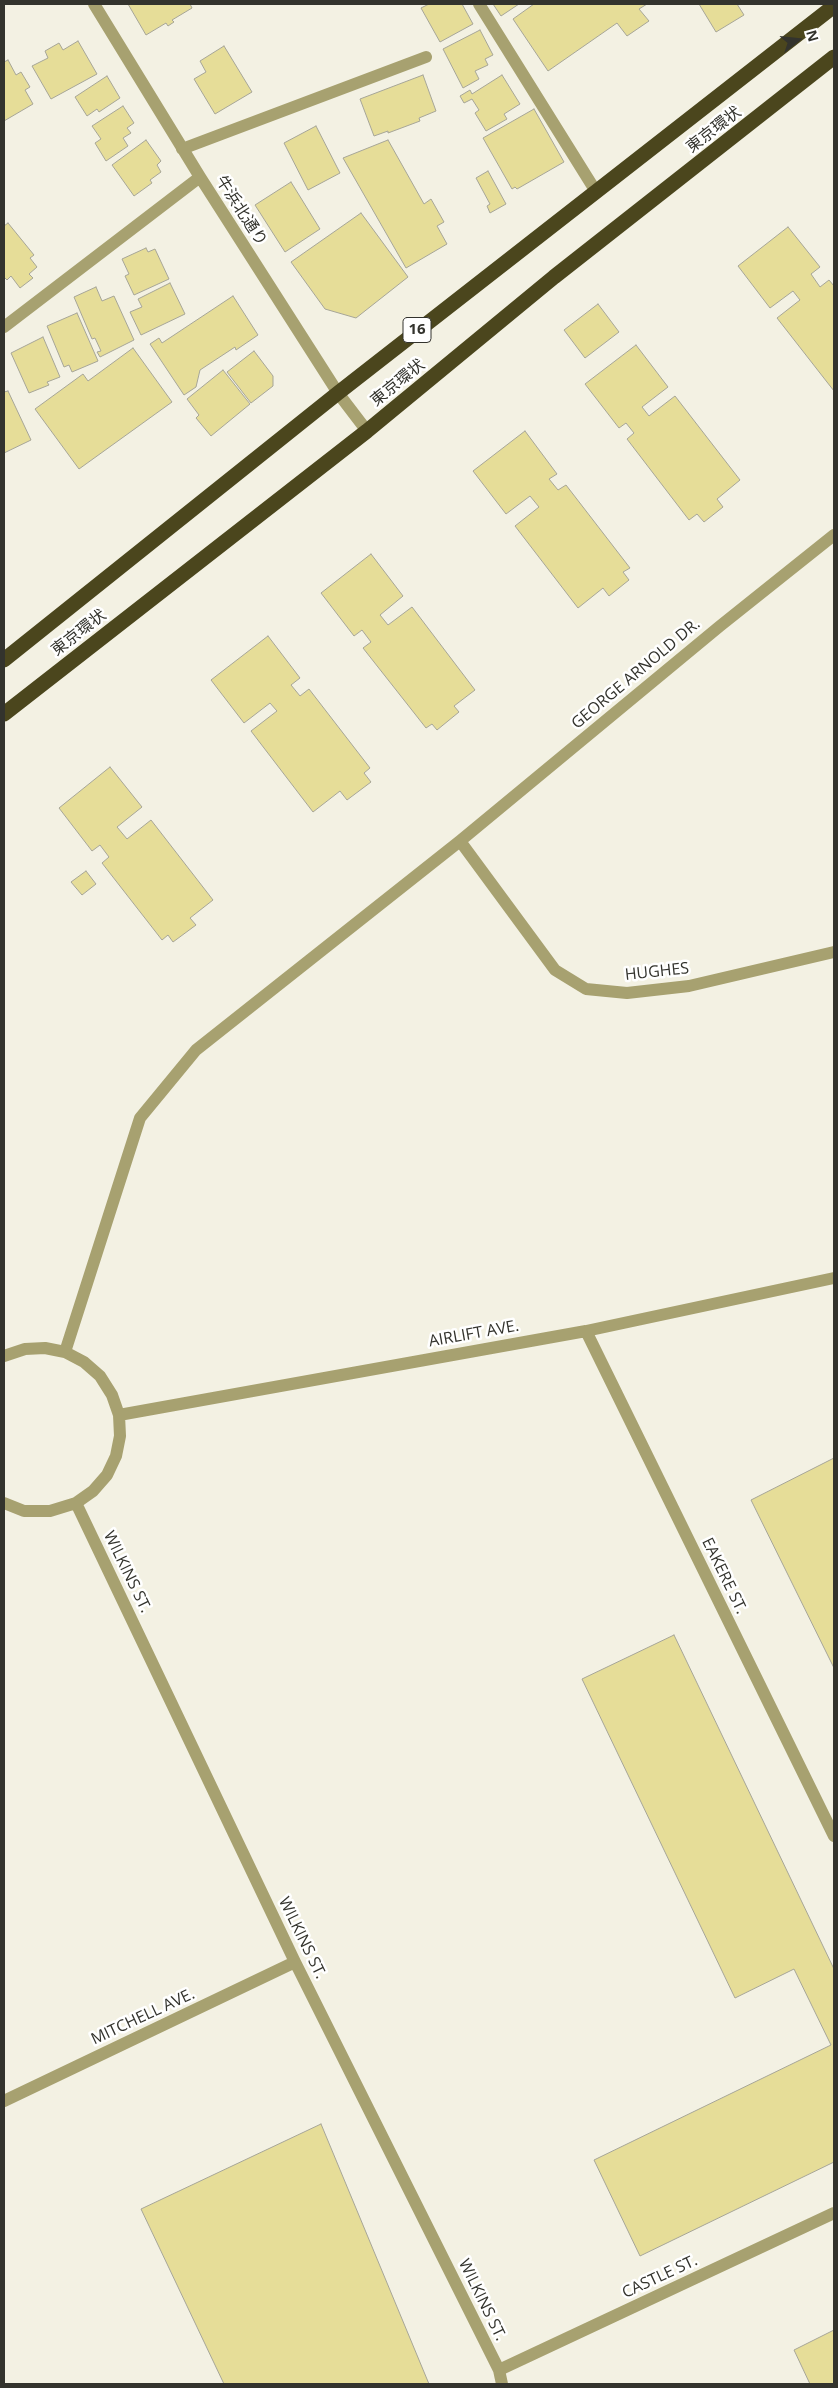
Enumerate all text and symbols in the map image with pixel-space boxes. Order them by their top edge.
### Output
north arrow [773,15,823,65]
text: N [802,28,824,44]
street label: 東京環状 [683,103,745,157]
street label: 牛浜北通り [211,172,271,250]
road number: 16 [403,318,431,342]
street label: 東京環状 [367,355,429,411]
street label: 東京環状 [48,606,110,660]
street label: GEORGE ARNOLD DR. [568,615,704,733]
street label: HUGHES [624,959,690,985]
street label: AIRLIFT AVE. [427,1317,521,1351]
street label: WILKINS ST. [99,1528,155,1616]
street label: EAKERE ST. [697,1535,751,1617]
street label: WILKINS ST. [274,1894,330,1982]
street label: MITCHELL AVE. [88,1985,198,2049]
street label: CASTLE ST. [619,2251,701,2303]
street label: WILKINS ST. [454,2256,510,2344]

